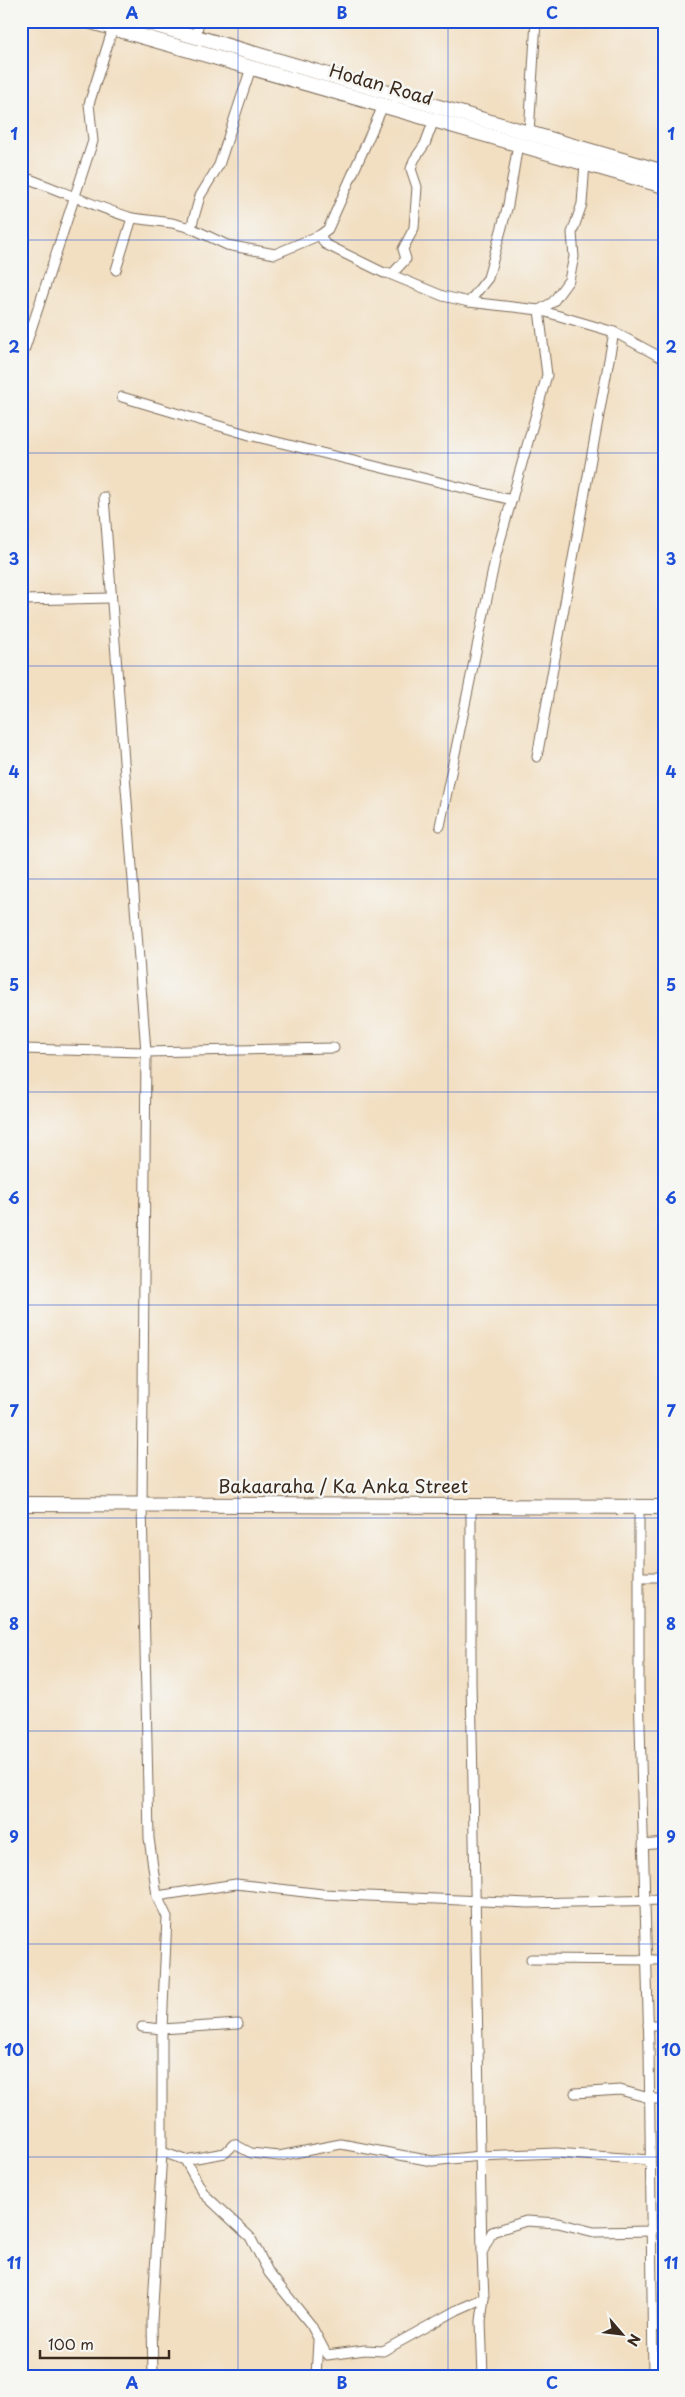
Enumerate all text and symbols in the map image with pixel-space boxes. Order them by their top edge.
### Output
text: A [126,0,139,24]
text: B [337,0,348,24]
text: C [546,0,558,24]
street label: Hodan Road [326,56,436,111]
text: 1 [10,121,18,145]
text: 1 [667,121,675,145]
text: 2 [8,334,20,358]
text: 2 [665,334,677,358]
text: 3 [9,546,19,570]
text: 3 [666,546,676,570]
text: 4 [9,759,20,783]
text: 4 [666,759,677,783]
text: 5 [9,972,19,996]
text: 5 [666,972,676,996]
text: 6 [8,1185,20,1209]
text: 6 [665,1185,677,1209]
text: 7 [9,1398,19,1422]
text: 7 [666,1398,676,1422]
street label: Bakaaraha / Ka Anka Street [218,1472,468,1499]
text: 8 [9,1611,19,1635]
text: 8 [666,1611,676,1635]
text: 9 [9,1824,19,1848]
text: 9 [666,1824,676,1848]
text: 10 [4,2037,24,2061]
text: 10 [661,2037,681,2061]
text: 11 [7,2250,21,2274]
text: 11 [664,2250,678,2274]
north arrow [598,2310,648,2360]
scale bar [40,2327,169,2359]
text: N [622,2331,646,2350]
text: 100 m [48,2332,94,2355]
text: A [126,2370,139,2394]
text: B [337,2370,348,2394]
text: C [546,2370,558,2394]

